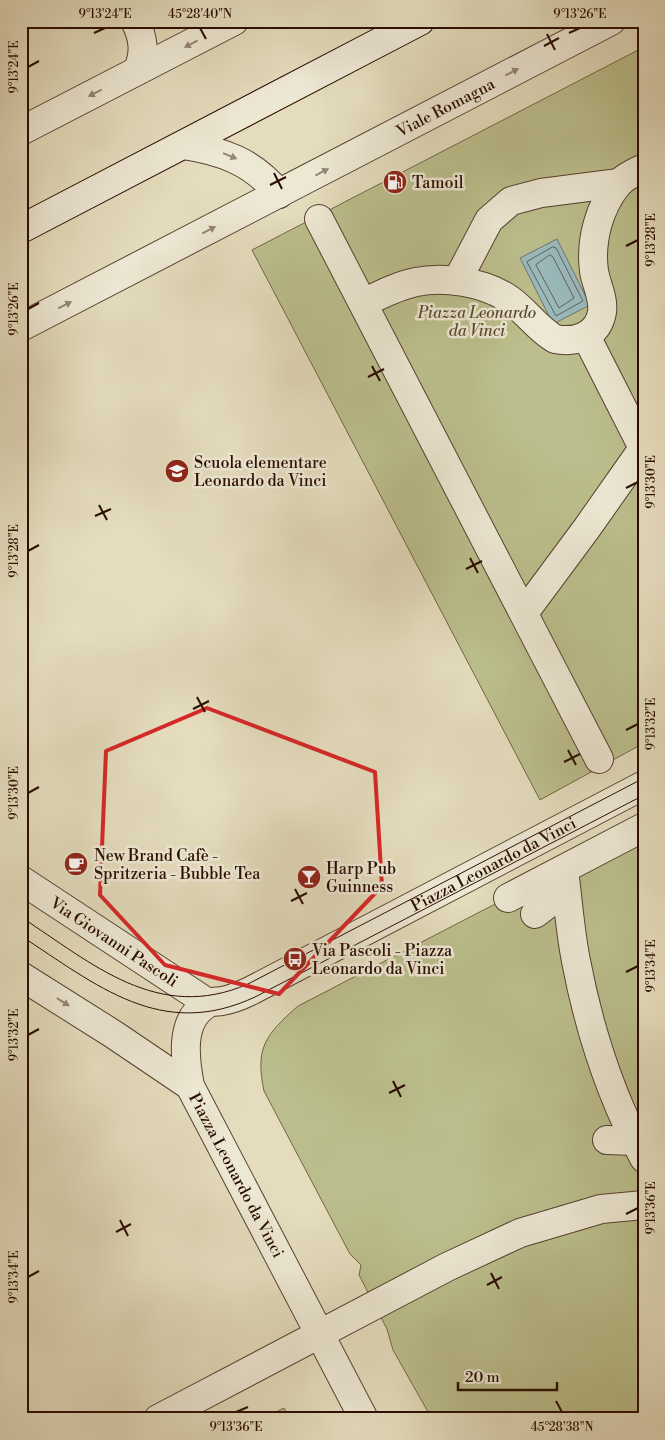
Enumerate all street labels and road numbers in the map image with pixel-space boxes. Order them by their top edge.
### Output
street label: Viale Romagna [392,74,499,142]
street label: Piazza Leonardo da Vinci [408,813,580,916]
street label: Via Giovanni Pascoli [45,893,182,992]
street label: Piazza Leonardo da Vinci [184,1090,288,1261]

